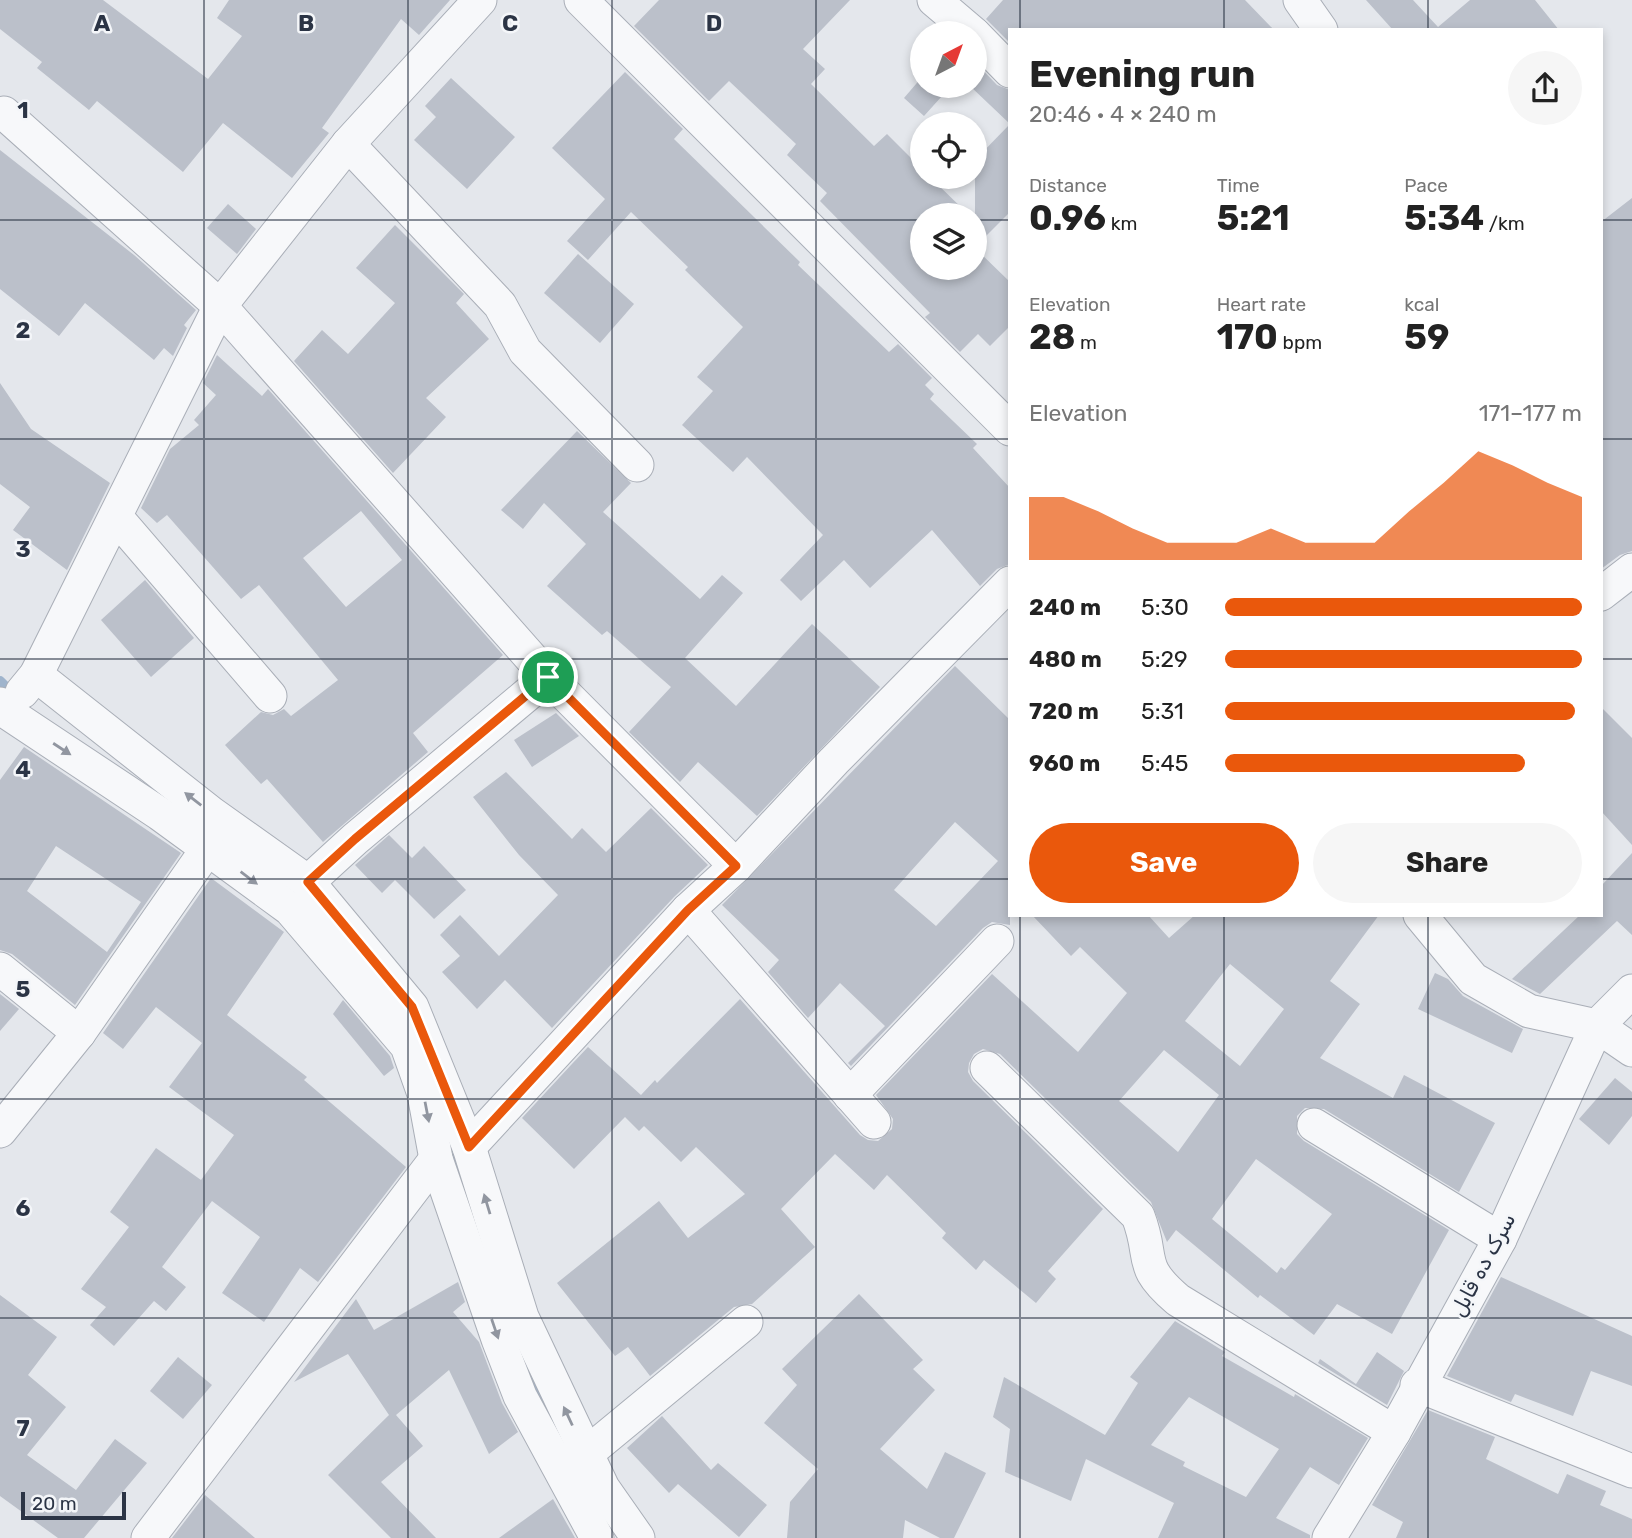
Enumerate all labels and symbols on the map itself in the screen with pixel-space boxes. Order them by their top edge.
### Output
text: A [94,9,111,37]
text: B [298,9,314,37]
text: C [502,9,518,37]
text: D [706,9,722,37]
north arrow [910,21,987,98]
text: 1 [17,96,29,124]
text: 2 [16,316,30,344]
text: 3 [15,535,31,563]
pin [518,647,578,707]
one-way arrow [52,742,71,755]
text: 4 [15,755,31,783]
one-way arrow [185,791,203,806]
one-way arrow [239,871,257,886]
text: 5 [16,975,31,1003]
one-way arrow [422,1101,433,1123]
one-way arrow [481,1193,491,1214]
text: 6 [16,1194,31,1222]
street label: سرک ده قابل [1445,1209,1520,1321]
one-way arrow [490,1319,501,1340]
one-way arrow [563,1405,574,1426]
text: 7 [16,1414,30,1442]
scale bar [21,1489,126,1521]

